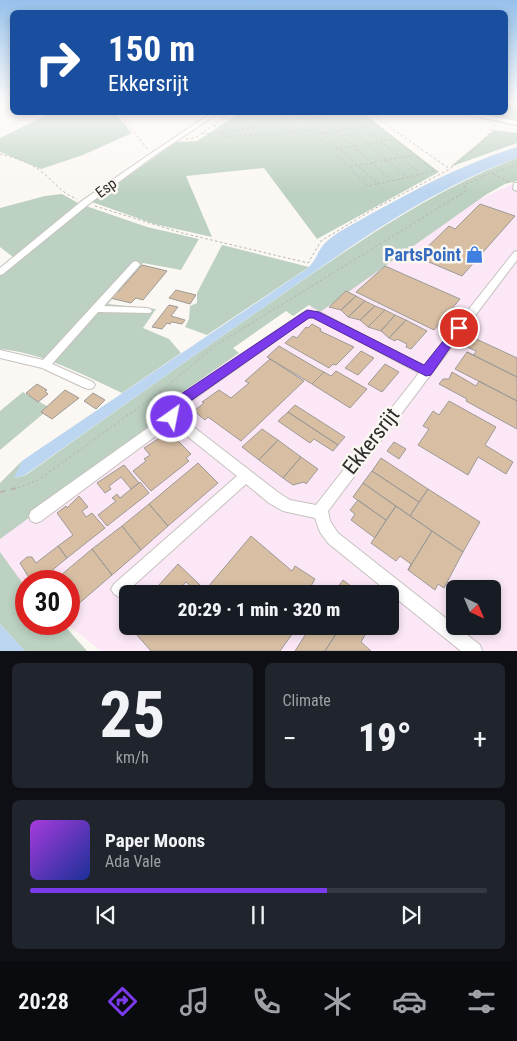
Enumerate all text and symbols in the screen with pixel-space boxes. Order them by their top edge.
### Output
text: 150 m [108,29,195,70]
icon: right [25,30,90,95]
text: Ekkersrijt [108,71,189,96]
street label: Esp [92,174,120,202]
place label: PartsPoint [384,244,461,265]
shop icon: PartsPoint [465,244,485,264]
pin [438,307,480,349]
icon: arrive [445,314,473,342]
position arrow [145,390,197,442]
street label: Ekkersrijt [338,403,404,479]
speed limit sign: 30 [15,570,80,635]
north arrow [446,580,501,635]
map controls [446,580,501,635]
text: 20:29 · 1 min · 320 m [178,598,340,621]
text: 25 [99,677,165,753]
text: Climate [283,691,331,710]
text: 19° [358,716,412,760]
text: − [283,722,297,755]
text: + [473,722,487,755]
text: km/h [116,748,149,767]
text: Paper Moons [105,829,205,852]
text: Ada Vale [105,852,161,871]
icon: previous [92,901,120,929]
icon: pause [244,901,272,929]
icon: next [397,901,425,929]
icon: directions [105,984,140,1019]
icon: music [177,984,212,1019]
icon: phone [249,984,284,1019]
icon: climate [320,984,355,1019]
icon: car [392,984,427,1019]
icon: filters [464,984,499,1019]
text: 20:28 [18,989,69,1014]

